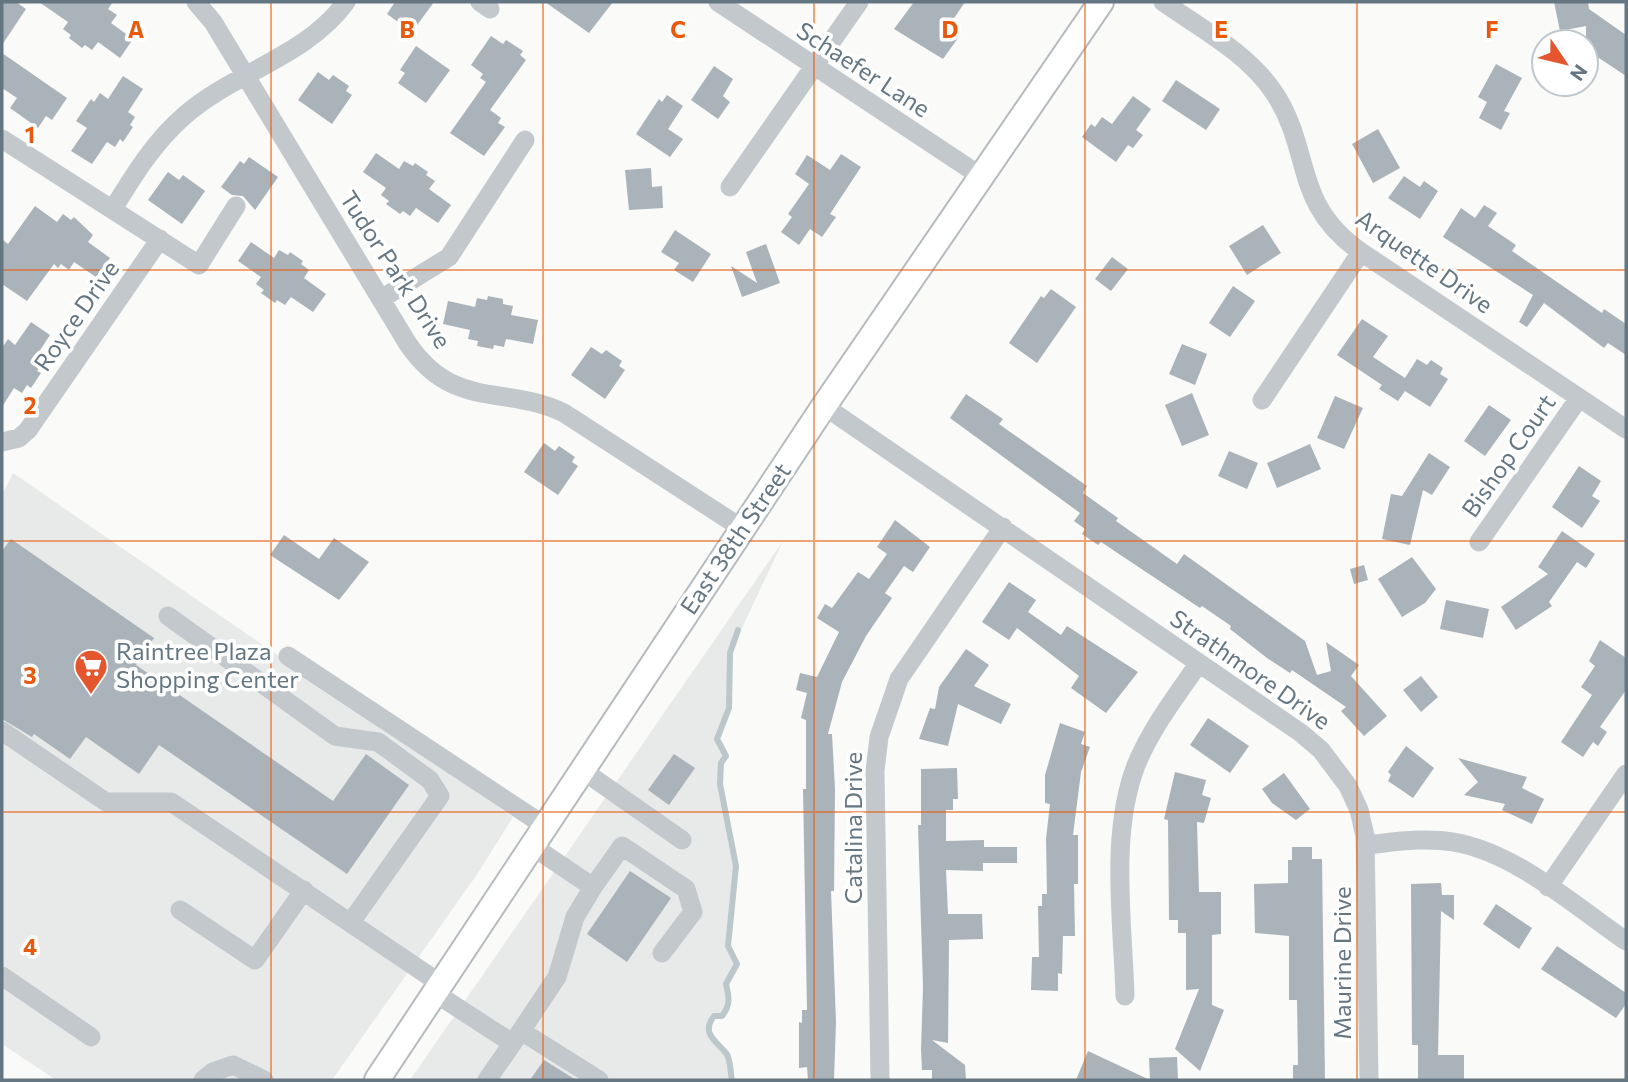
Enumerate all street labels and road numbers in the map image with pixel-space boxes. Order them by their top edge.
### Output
street label: Schaefer Lane [792,15,936,123]
street label: Tudor Park Drive [335,185,458,353]
street label: Arquette Drive [1351,203,1499,319]
street label: Royce Drive [27,254,124,376]
street label: Bishop Court [1455,388,1561,522]
street label: East 38th Street [673,457,796,619]
street label: Strathmore Drive [1165,603,1337,735]
street label: Catalina Drive [838,752,867,904]
street label: Maurine Drive [1327,886,1356,1040]

